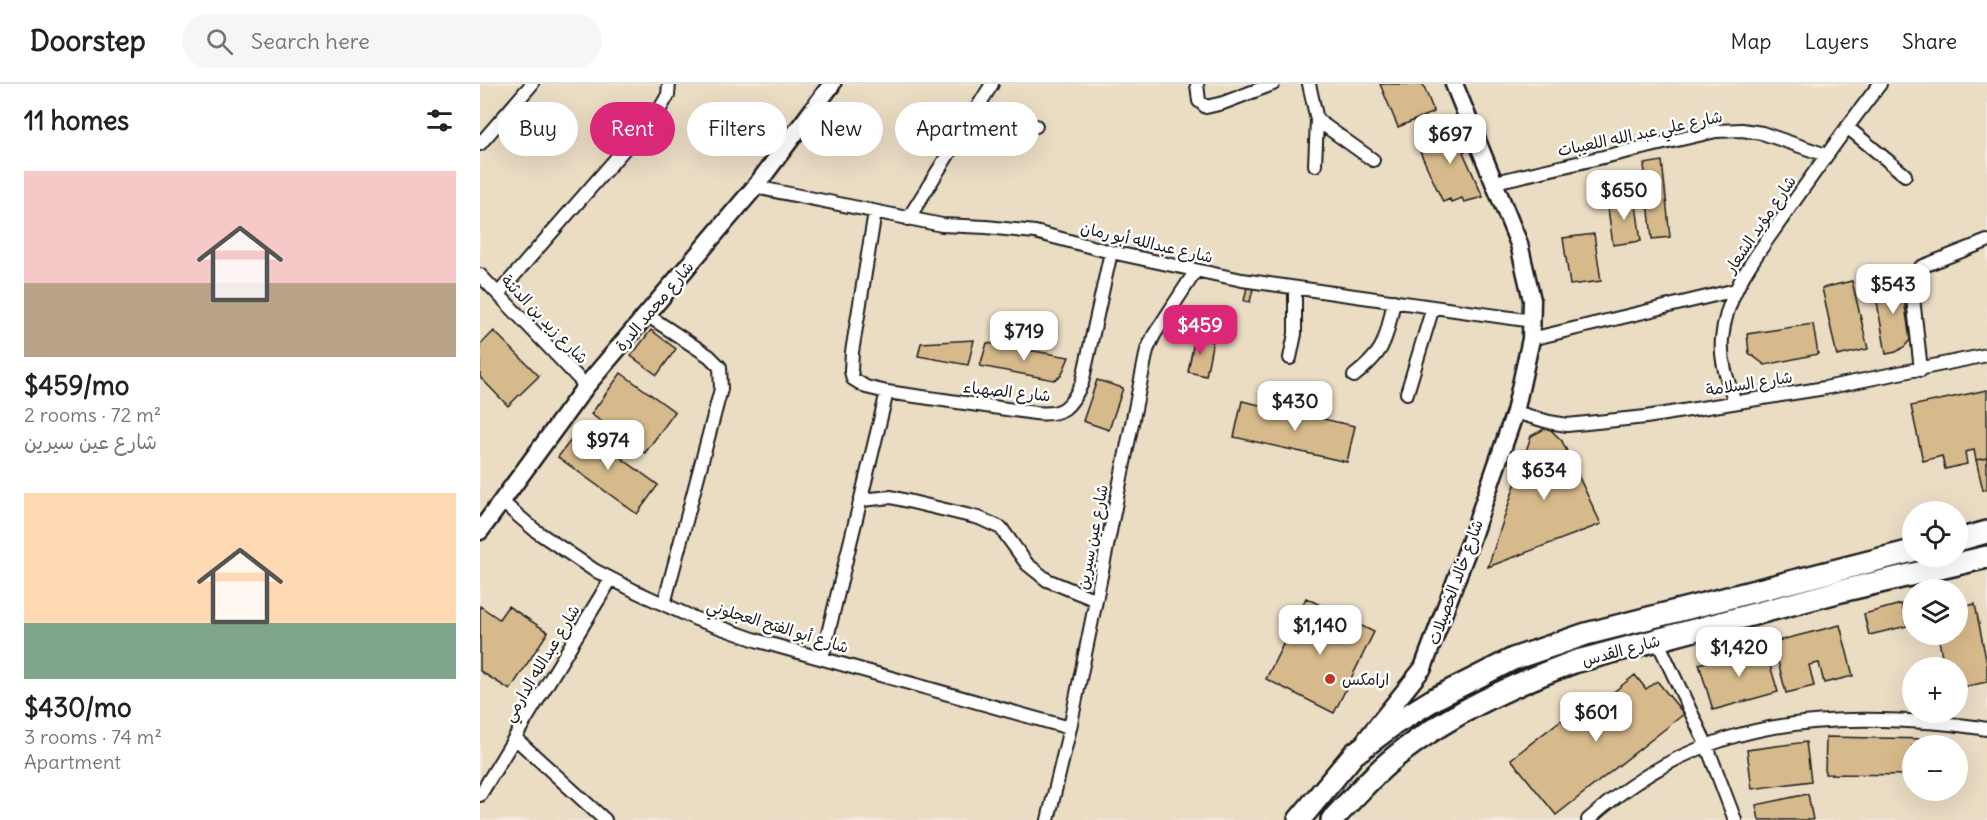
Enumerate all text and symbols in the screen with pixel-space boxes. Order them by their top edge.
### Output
search box [182,14,602,68]
text: Doorstep [30,23,146,59]
icon: search [203,25,236,58]
text: Search here [251,27,370,55]
text: Map [1731,28,1771,55]
text: Layers [1804,28,1869,55]
text: Share [1902,28,1957,55]
chip: Buy [498,102,578,156]
chip: Rent [590,102,675,156]
chip: Filters [687,102,787,156]
chip: New [799,102,883,156]
chip: Apartment [895,102,1039,156]
text: 11 homes [24,104,129,137]
icon: filters [423,104,456,137]
street label: شارع علي عبد الله اللعيبات [1556,106,1725,165]
pin: $697 [1414,114,1486,165]
text: $697 [1428,121,1472,146]
pin: $650 [1588,170,1660,221]
street label: شارع مؤيد الشعار [1719,172,1802,279]
text: $650 [1600,177,1648,202]
icon: home [186,210,294,318]
street label: شارع عبدالله أبو رمان [1078,217,1215,269]
street label: شارع محمد الدرة [610,257,699,356]
pin: $543 [1857,264,1929,315]
street label: شارع زيد بن الدثنة [496,270,593,369]
text: $543 [1870,271,1916,296]
pin: $459 [1164,305,1236,356]
pin: $719 [988,311,1060,362]
text: $459 [1177,312,1223,337]
text: $719 [1004,318,1044,343]
street label: شارع السلامة [1704,366,1794,402]
text: $459/mo [24,369,129,402]
street label: شارع الصهباء [962,376,1052,408]
pin: $430 [1259,381,1331,432]
text: $430 [1271,388,1319,413]
text: 2 rooms · 72 m² [24,402,161,427]
pin: $974 [572,420,644,471]
text: $974 [586,427,630,452]
text: شارع عين سيرين [24,429,157,454]
pin: $634 [1508,450,1580,501]
text: $634 [1521,457,1567,482]
street label: شارع عين سيرين [1072,483,1114,592]
map controls [1902,501,1968,801]
button: locate [1902,501,1968,567]
street label: شارع خالد الخصيلات [1423,517,1489,648]
icon: home [186,532,294,640]
button: layers [1902,579,1968,645]
street label: شارع أبو الفتح العجلوني [703,595,851,662]
street label: شارع عبدالله الدارمي [498,601,588,728]
pin: $1,140 [1271,605,1369,656]
text: $1,140 [1293,612,1347,637]
pin: $1,420 [1690,627,1788,678]
street label: شارع القدس [1580,630,1663,672]
text: $1,420 [1710,634,1768,659]
button: + [1902,657,1968,723]
place label: ارامكس [1342,669,1389,689]
marker: ارامكس [1323,672,1337,686]
text: $430/mo [24,691,132,724]
pin: $601 [1560,692,1632,743]
text: $601 [1574,699,1618,724]
text: 3 rooms · 74 m² [24,724,162,749]
button: − [1902,735,1968,801]
text: Apartment [24,749,121,774]

